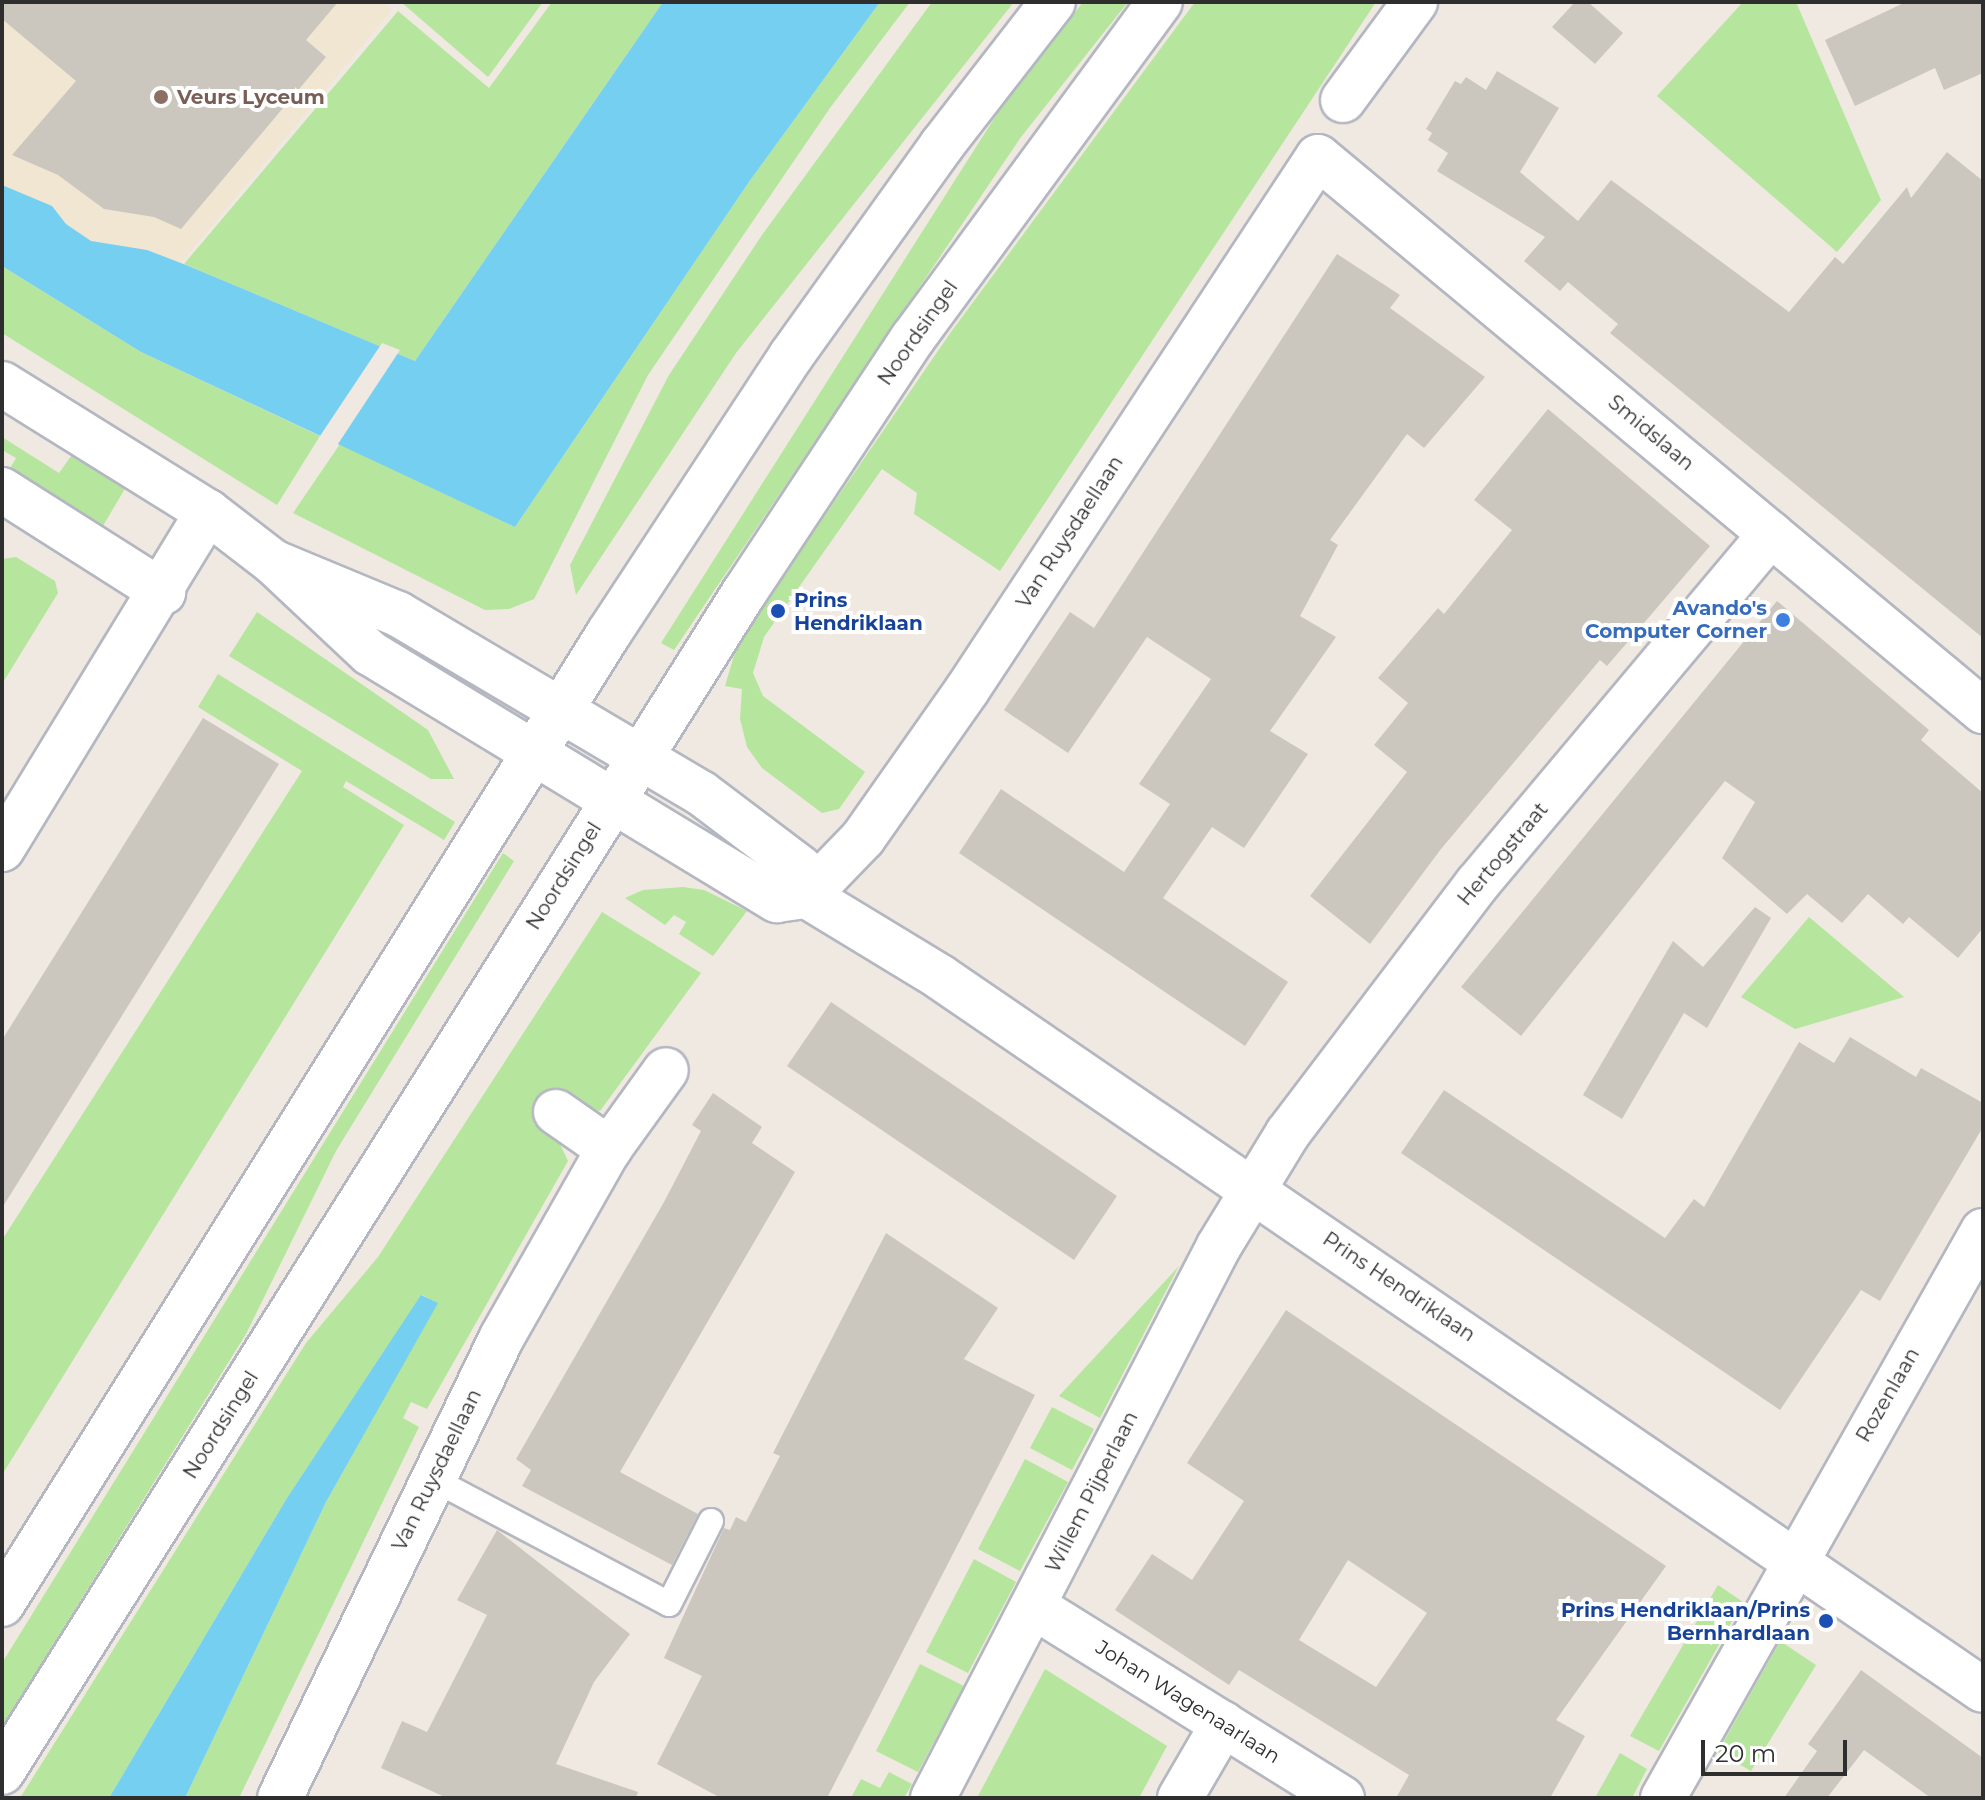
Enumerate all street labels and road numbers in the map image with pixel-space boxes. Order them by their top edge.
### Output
street label: Noordsingel [873,276,963,390]
street label: Smidslaan [1603,390,1699,476]
street label: Van Ruysdaellaan [1012,451,1128,613]
street label: Hertogstraat [1453,797,1553,911]
street label: Noordsingel [521,818,607,934]
street label: Prins Hendriklaan [1318,1227,1480,1347]
street label: Rozenlaan [1851,1344,1925,1446]
street label: Noordsingel [178,1367,264,1483]
street label: Van Ruysdaellaan [387,1385,487,1555]
street label: Willem Pijperlaan [1041,1407,1143,1577]
street label: Johan Wagenaarlaan [1091,1635,1285,1769]

